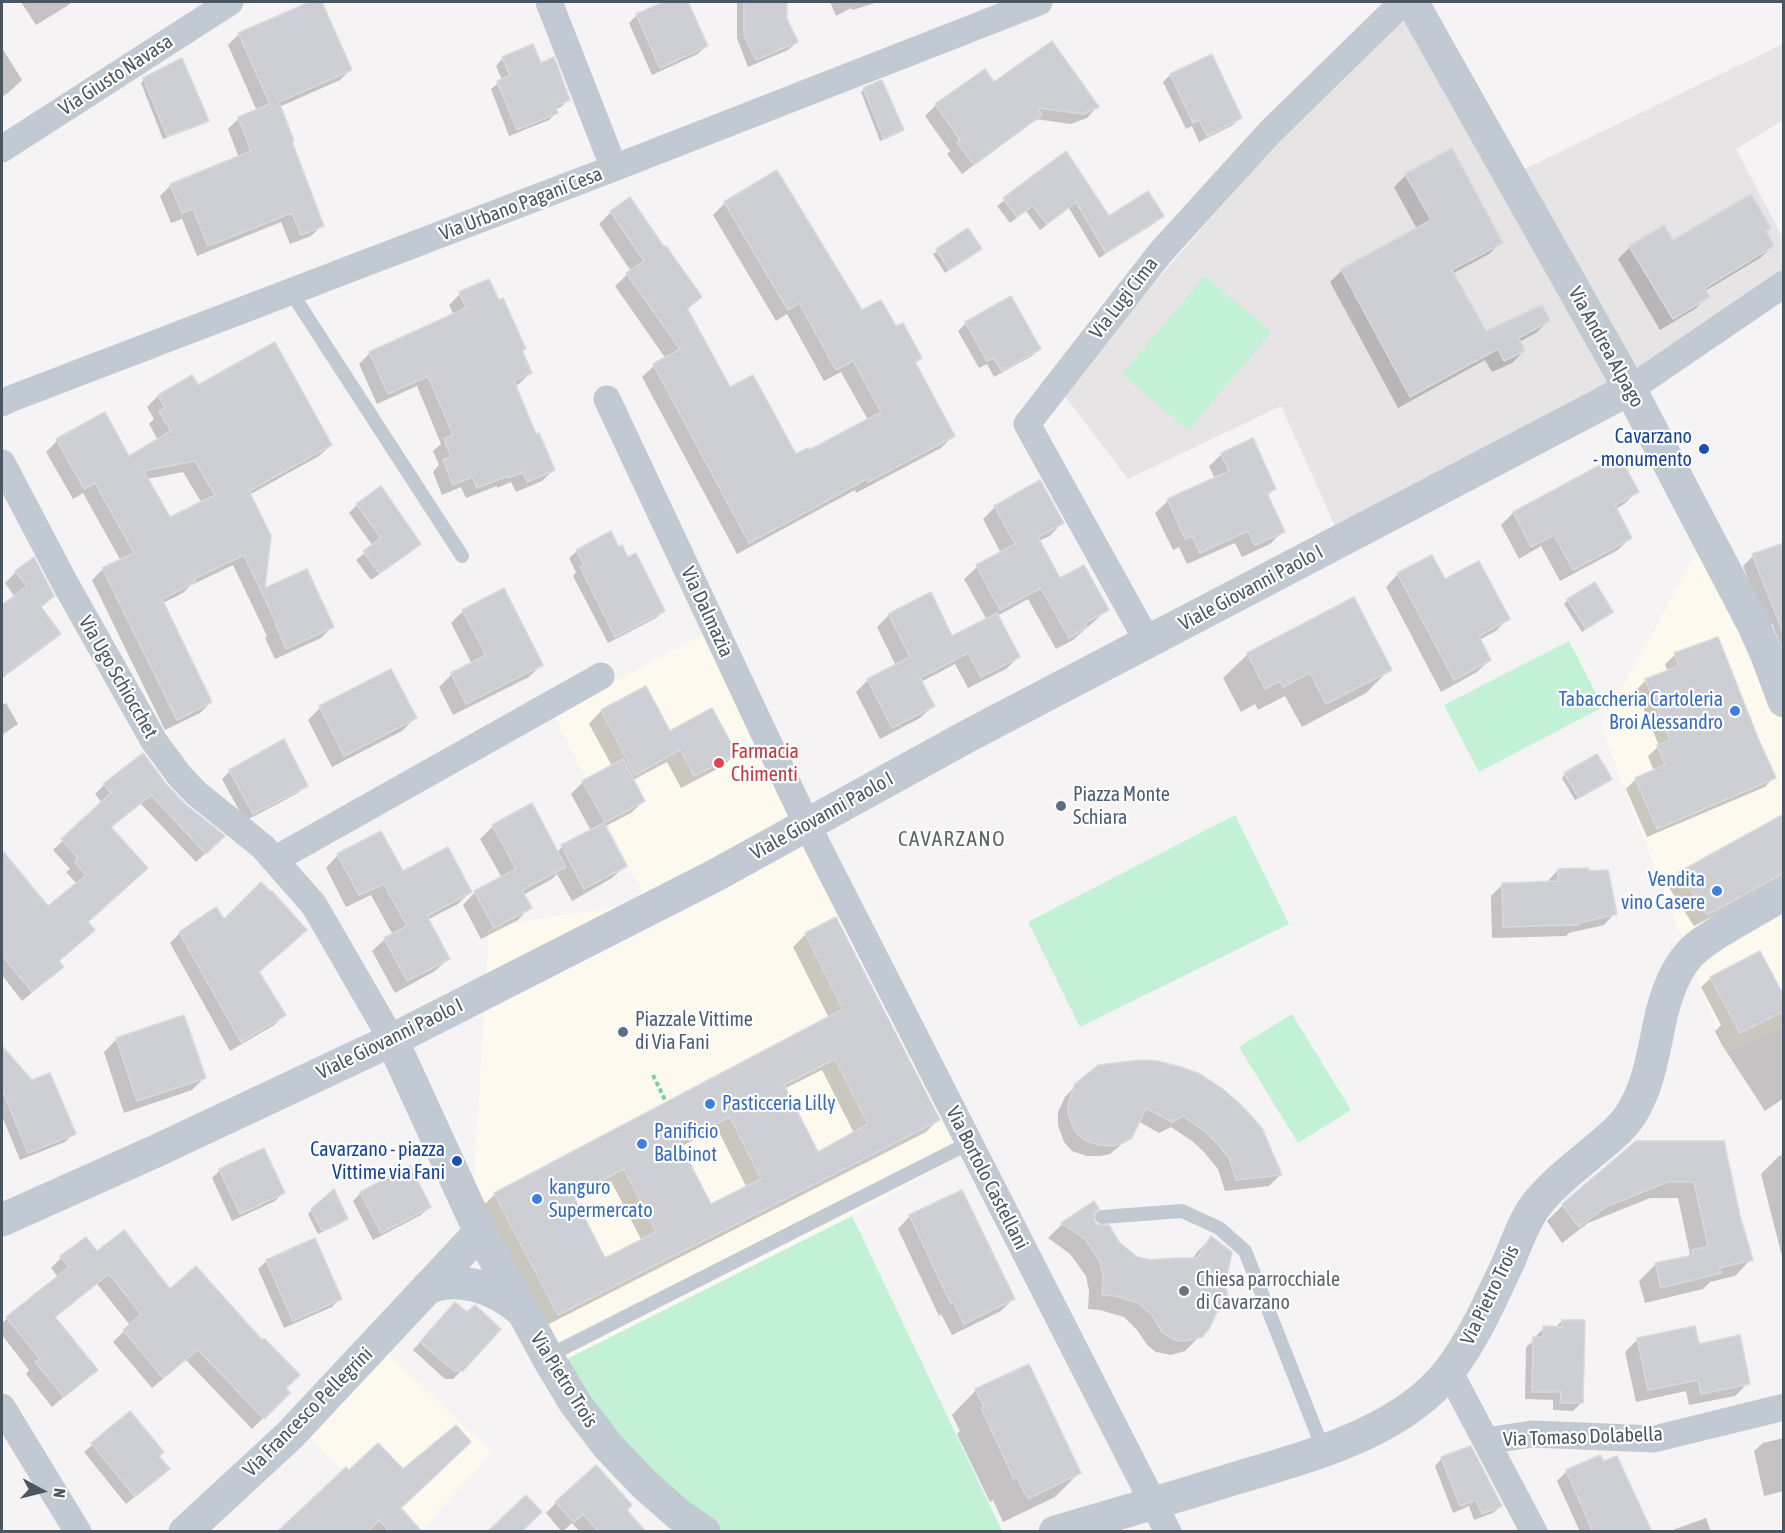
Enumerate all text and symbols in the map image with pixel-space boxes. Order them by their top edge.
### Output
street label: Via Giusto Navasa [55,29,177,121]
street label: Via Urbano Pagani Cesa [436,162,606,246]
street label: Via Lugi Cima [1085,252,1163,344]
street label: Via Andrea Alpago [1563,283,1649,411]
place label: Cavarzano - monumento [1593,425,1692,472]
marker: Cavarzano - monumento [1697,442,1711,456]
street label: Viale Giovanni Paolo I [1175,540,1327,636]
street label: Via Dalmazia [676,563,738,661]
street label: Via Ugo Schiocchet [73,611,163,743]
place label: Tabaccheria Cartoleria Broi Alessandro [1558,688,1723,735]
marker: Tabaccheria Cartoleria Broi Alessandro [1728,704,1742,718]
place label: Farmacia Chimenti [731,740,799,787]
marker: Farmacia Chimenti [712,756,726,770]
street label: Viale Giovanni Paolo I [746,767,898,865]
place label: Piazza Monte Schiara [1073,783,1170,830]
marker: Piazza Monte Schiara [1054,799,1068,813]
district label: CAVARZANO [898,826,1006,852]
place label: Vendita vino Casere [1621,868,1705,915]
marker: Vendita vino Casere [1710,884,1724,898]
street label: Viale Giovanni Paolo I [313,993,467,1085]
place label: Piazzale Vittime di Via Fani [635,1008,753,1055]
marker: Piazzale Vittime di Via Fani [616,1025,630,1039]
place label: Pasticceria Lilly [722,1092,836,1116]
marker: Pasticceria Lilly [703,1097,717,1111]
street label: Via Bortolo Castellani [941,1102,1033,1254]
place label: Panificio Balbinot [654,1120,719,1167]
marker: Panificio Balbinot [635,1137,649,1151]
place label: Cavarzano - piazza Vittime via Fani [310,1138,445,1185]
marker: Cavarzano - piazza Vittime via Fani [450,1154,464,1168]
place label: kanguro Supermercato [549,1176,653,1223]
marker: kanguro Supermercato [530,1192,544,1206]
street label: Via Pietro Trois [1456,1241,1524,1349]
place label: Chiesa parrocchiale di Cavarzano [1196,1268,1340,1315]
marker: Chiesa parrocchiale di Cavarzano [1177,1284,1191,1298]
street label: Via Pietro Trois [525,1328,603,1432]
street label: Via Francesco Pellegrini [238,1342,378,1482]
street label: Via Tomaso Dolabella [1503,1422,1663,1452]
north arrow [12,1461,72,1521]
text: N [50,1487,69,1499]

